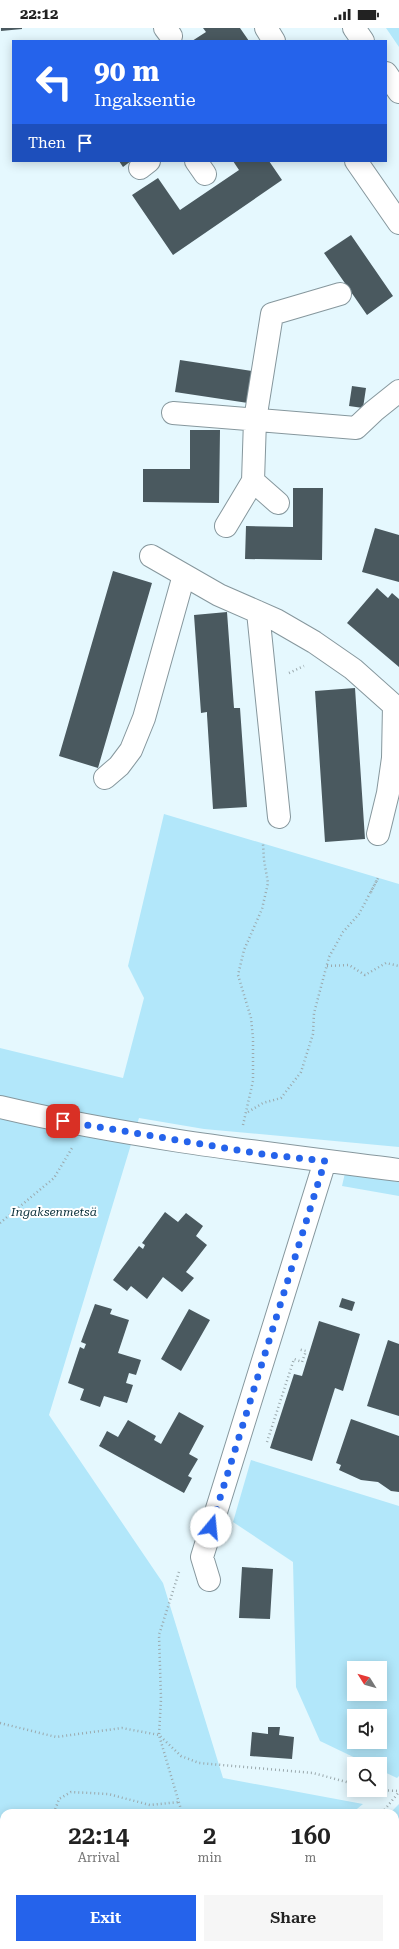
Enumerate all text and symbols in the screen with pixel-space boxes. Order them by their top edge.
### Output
text: 22:12 [20,5,58,23]
text: 90 m [94,55,159,88]
icon: left [28,56,80,108]
text: Ingaksentie [94,89,196,110]
icon: arrive [74,132,96,154]
text: Then [28,134,66,152]
pin [46,1104,80,1138]
icon: arrive [52,1110,74,1132]
park label: Ingaksenmetsä [10,1205,97,1219]
position arrow [190,1506,232,1548]
north arrow [347,1661,387,1701]
map controls [347,1661,387,1797]
button: sound [347,1709,387,1749]
button: search [347,1757,387,1797]
text: 22:14 [68,1822,129,1850]
text: 2 [203,1822,216,1850]
text: 160 [290,1822,331,1850]
text: Arrival [78,1850,120,1865]
text: min [198,1850,222,1865]
text: m [305,1850,316,1865]
button: Exit [16,1895,196,1941]
button: Share [204,1895,383,1941]

